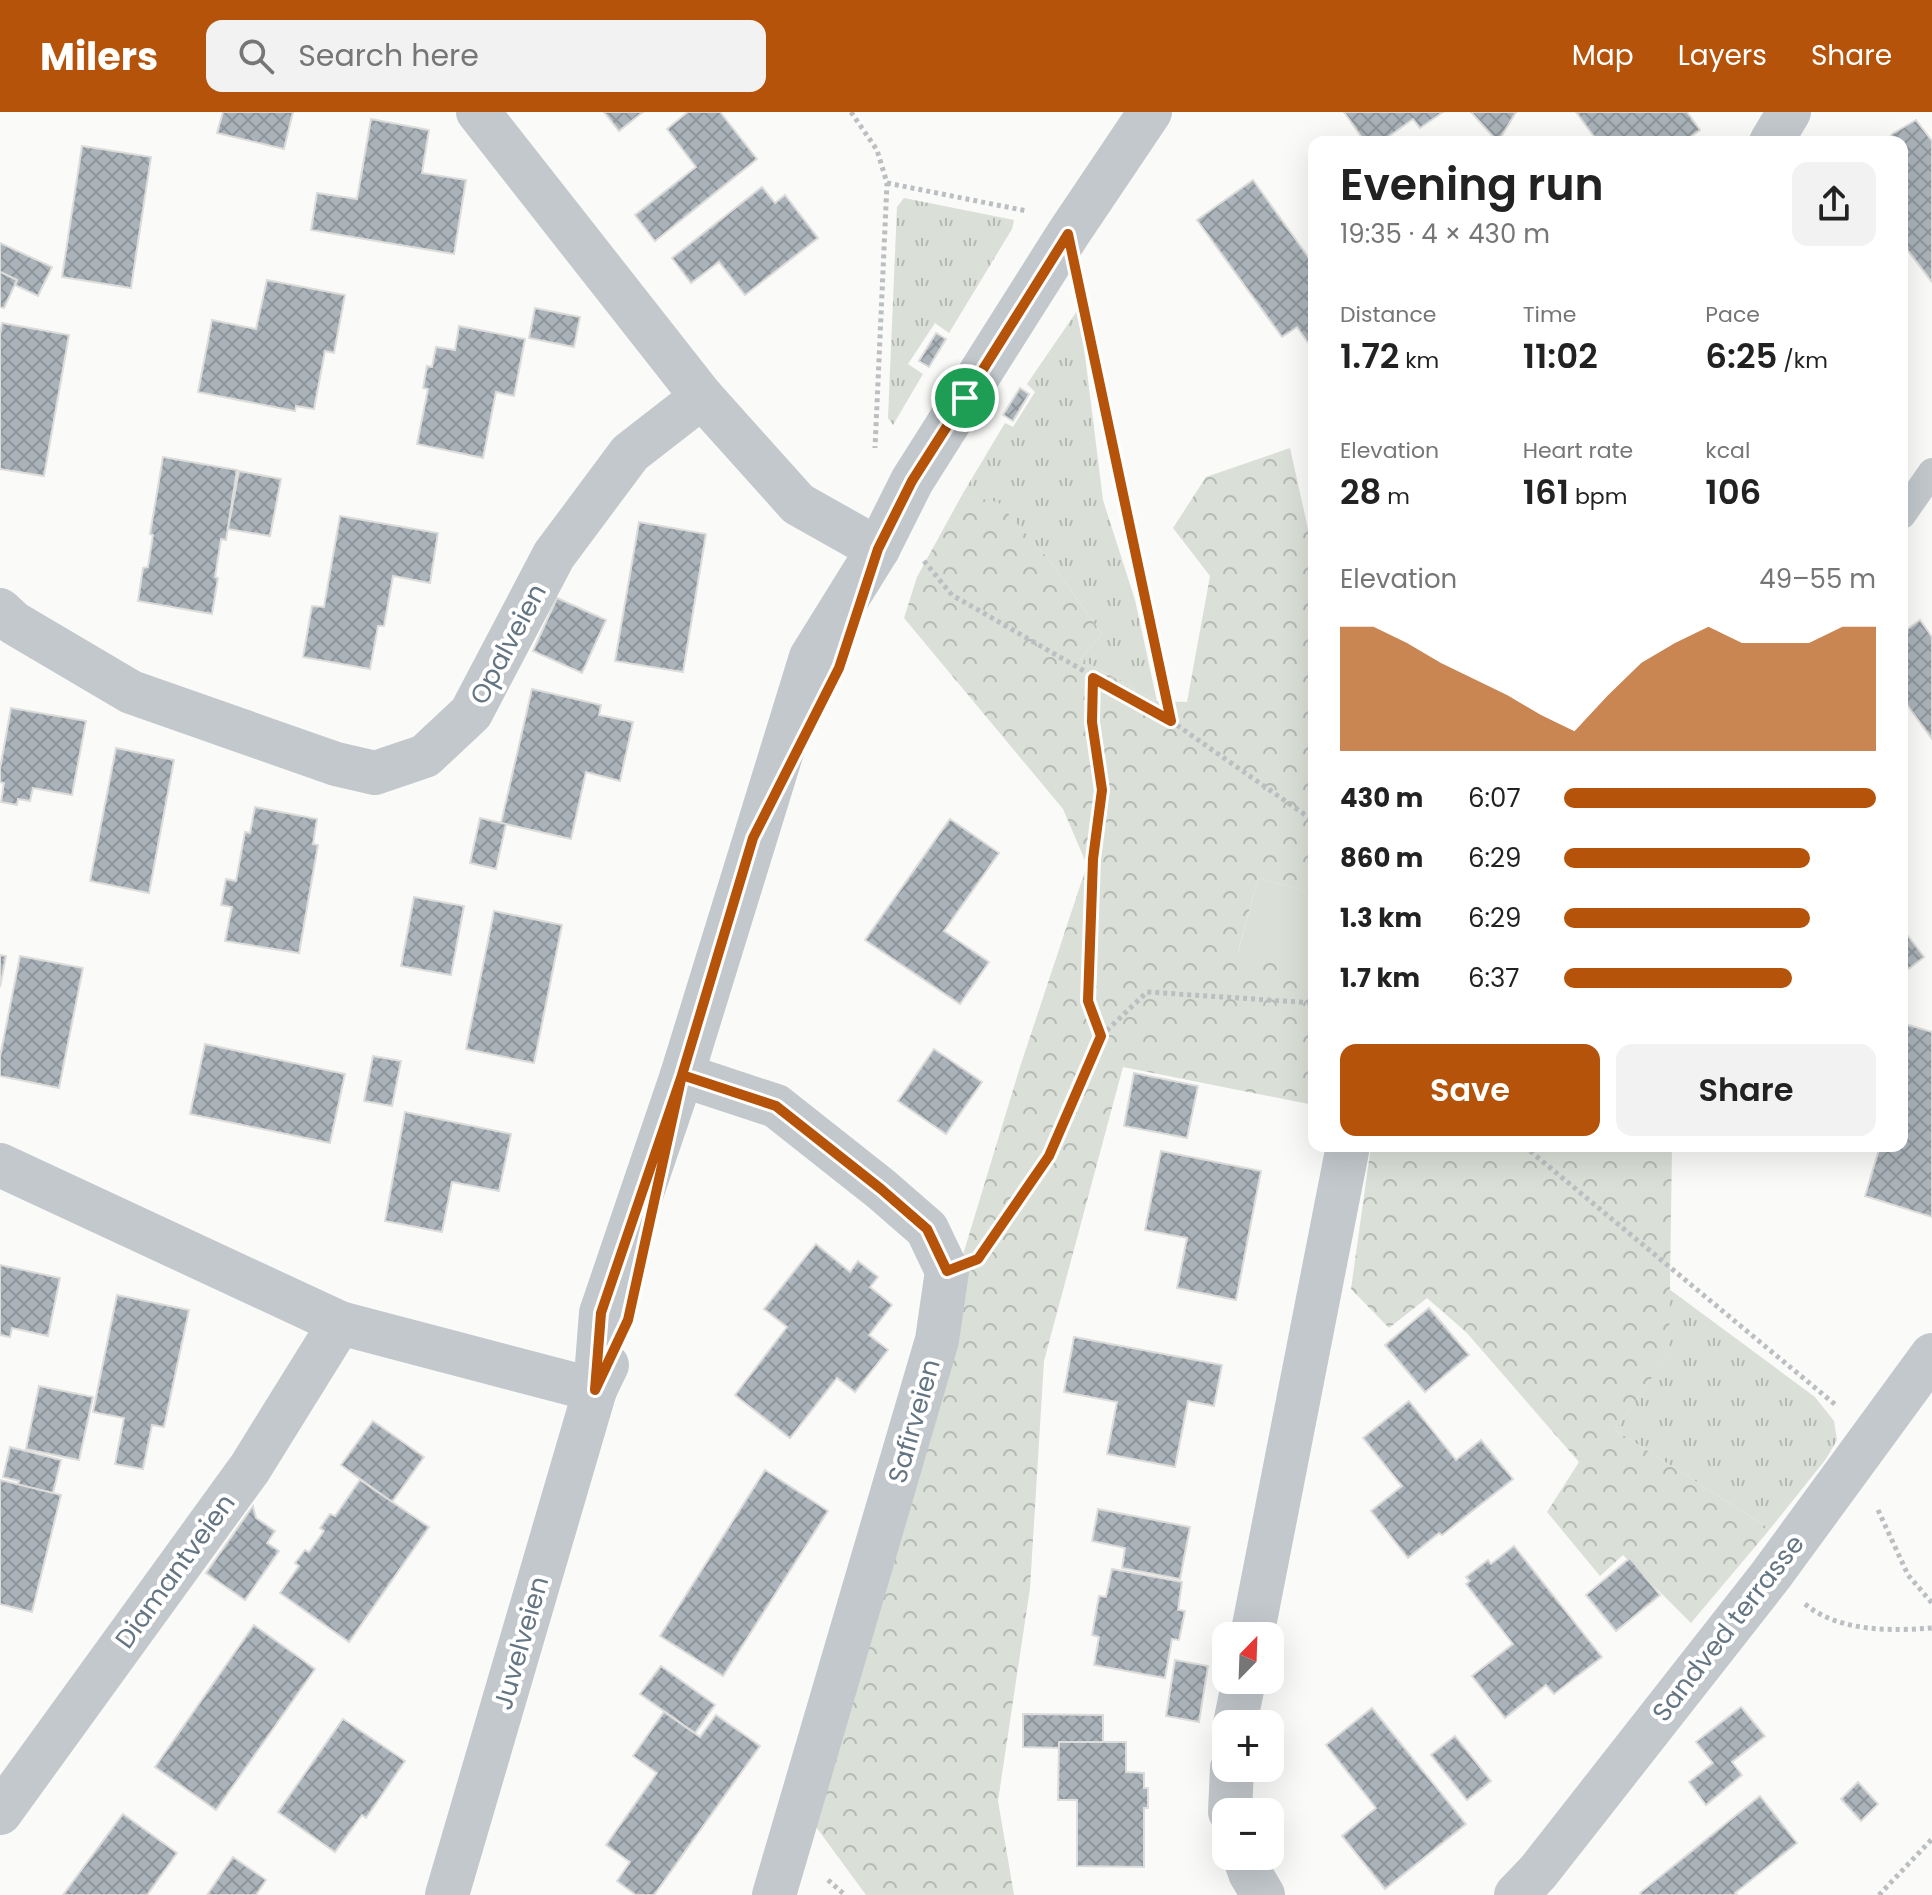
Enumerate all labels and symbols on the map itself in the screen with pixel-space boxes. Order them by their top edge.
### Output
pin [931,364,999,432]
street label: Opalveien [461,577,555,711]
street label: Safirveien [879,1355,949,1487]
street label: Diamantveien [107,1487,243,1655]
street label: Sandved terrasse [1644,1527,1812,1729]
street label: Juvelveien [485,1572,557,1714]
north arrow [1212,1622,1284,1694]

